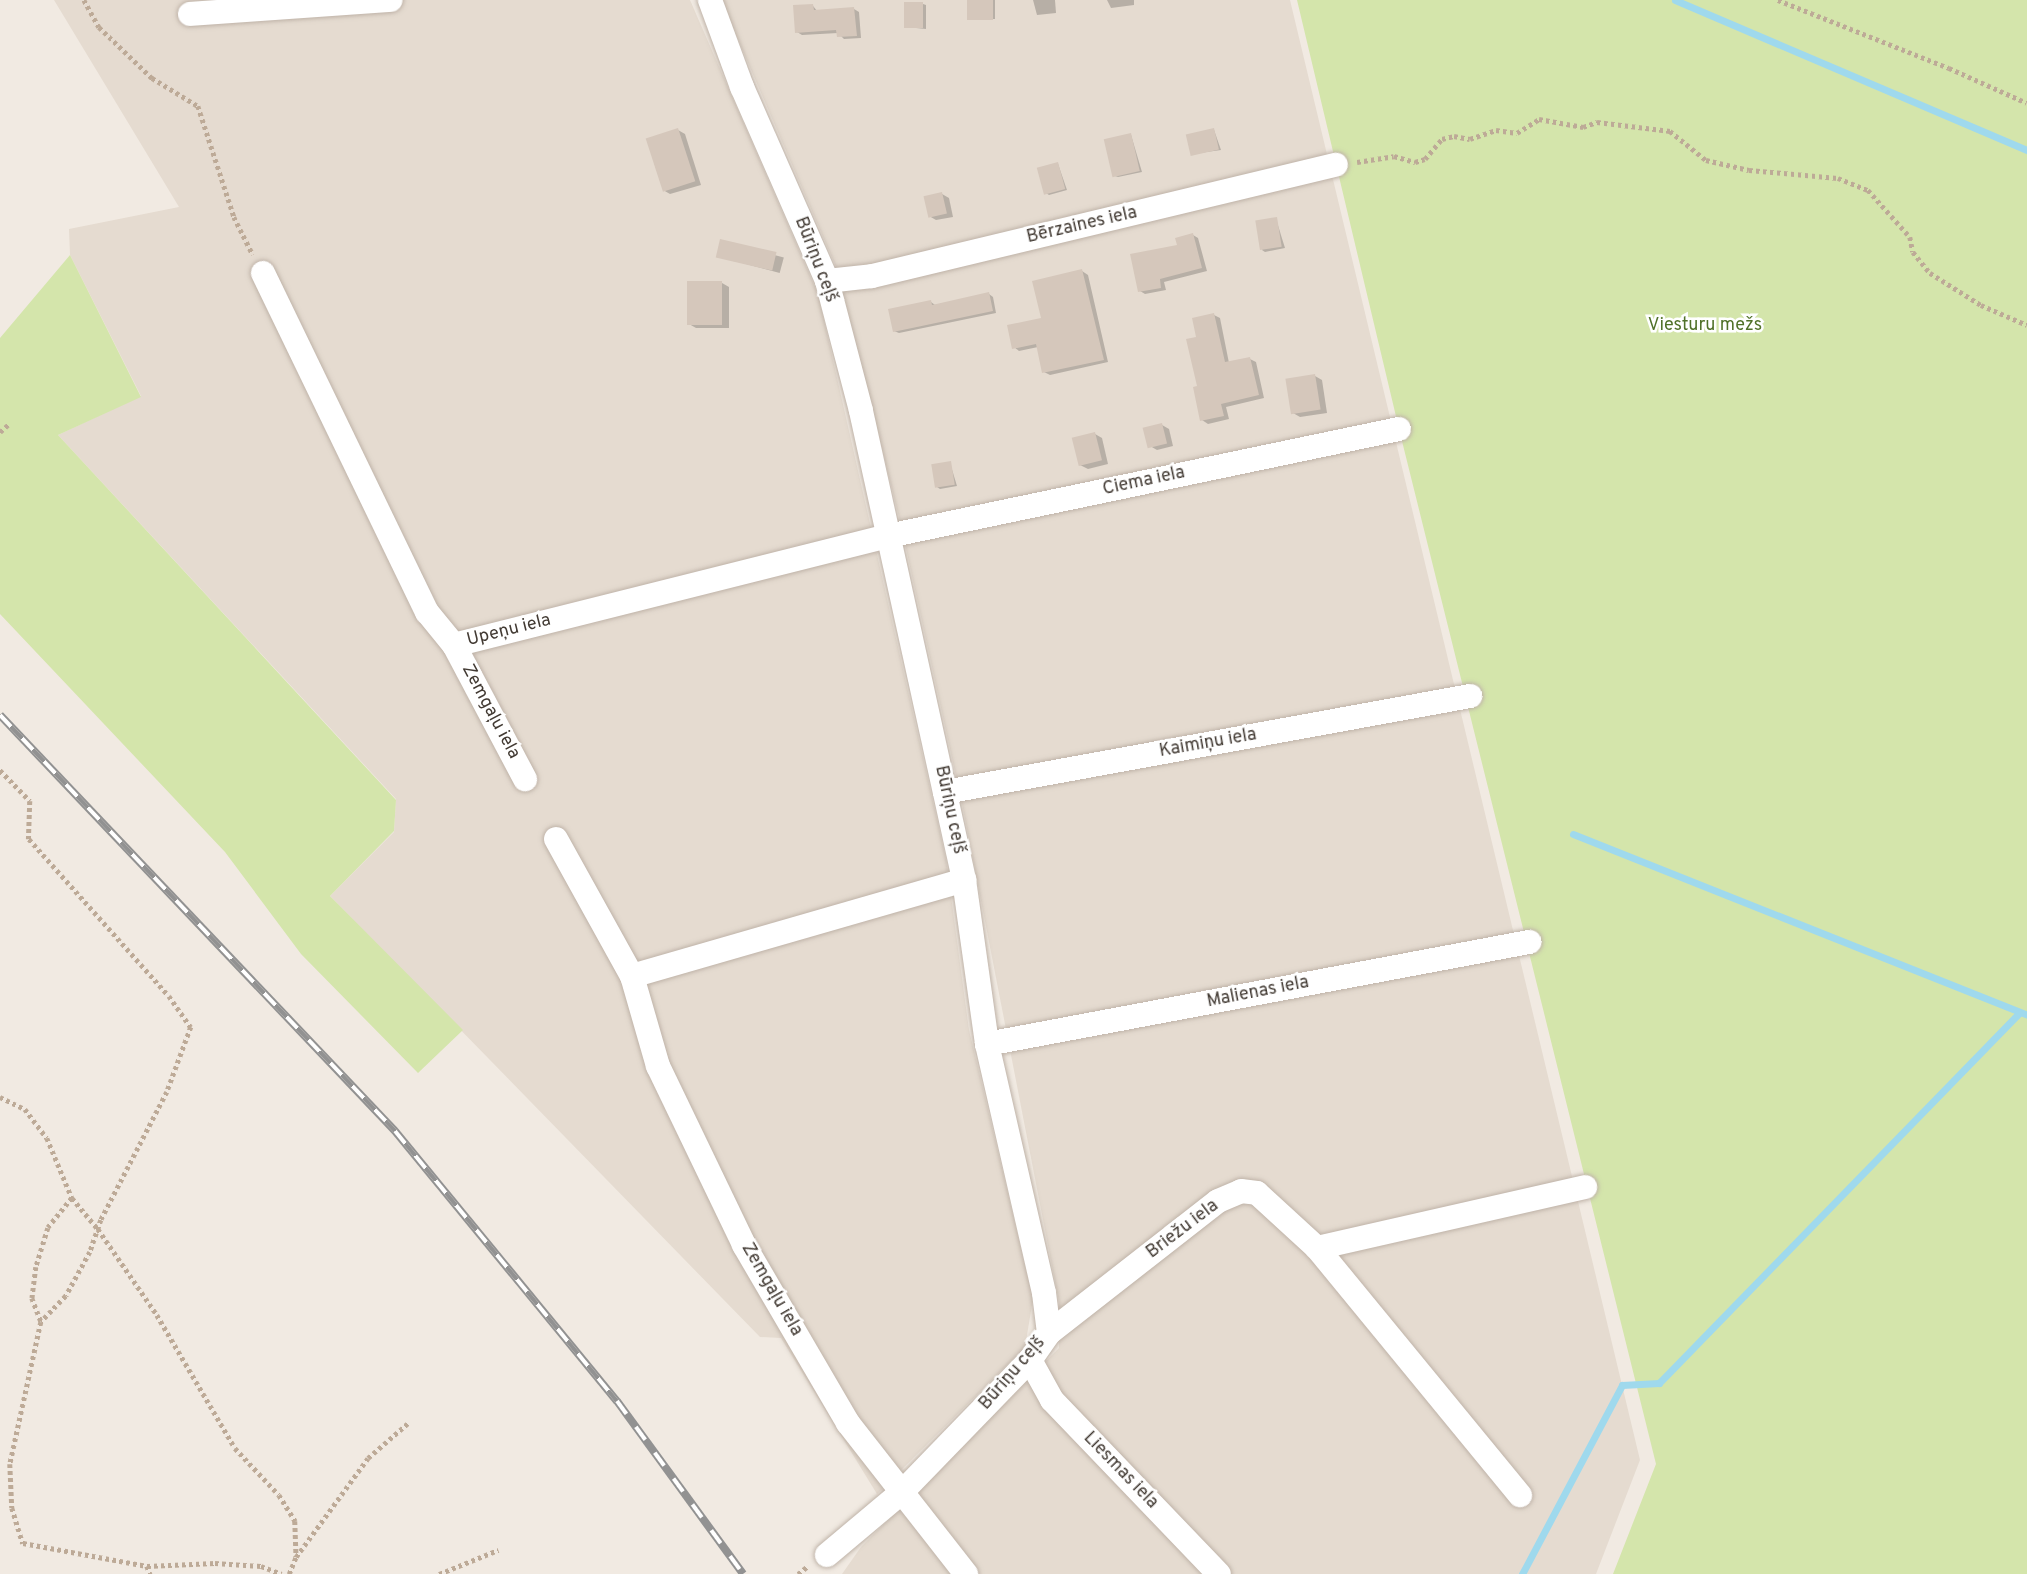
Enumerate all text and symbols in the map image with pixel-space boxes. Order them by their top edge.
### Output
street label: Bērzaines iela [1025,203,1139,249]
street label: Būriņu ceļš [789,214,841,306]
park label: Viesturu mežs [1648,315,1762,337]
street label: Ciema iela [1101,463,1187,501]
street label: Upeņu iela [465,610,553,652]
street label: Zemgaļu iela [456,661,524,763]
street label: Kaimiņu iela [1158,725,1258,763]
street label: Būriņu ceļš [929,764,969,856]
street label: Malienas iela [1205,973,1311,1013]
street label: Briežu iela [1143,1196,1223,1264]
street label: Zemgaļu iela [736,1240,806,1340]
street label: Būriņu ceļš [975,1333,1051,1415]
street label: Liesmas iela [1078,1428,1162,1514]

